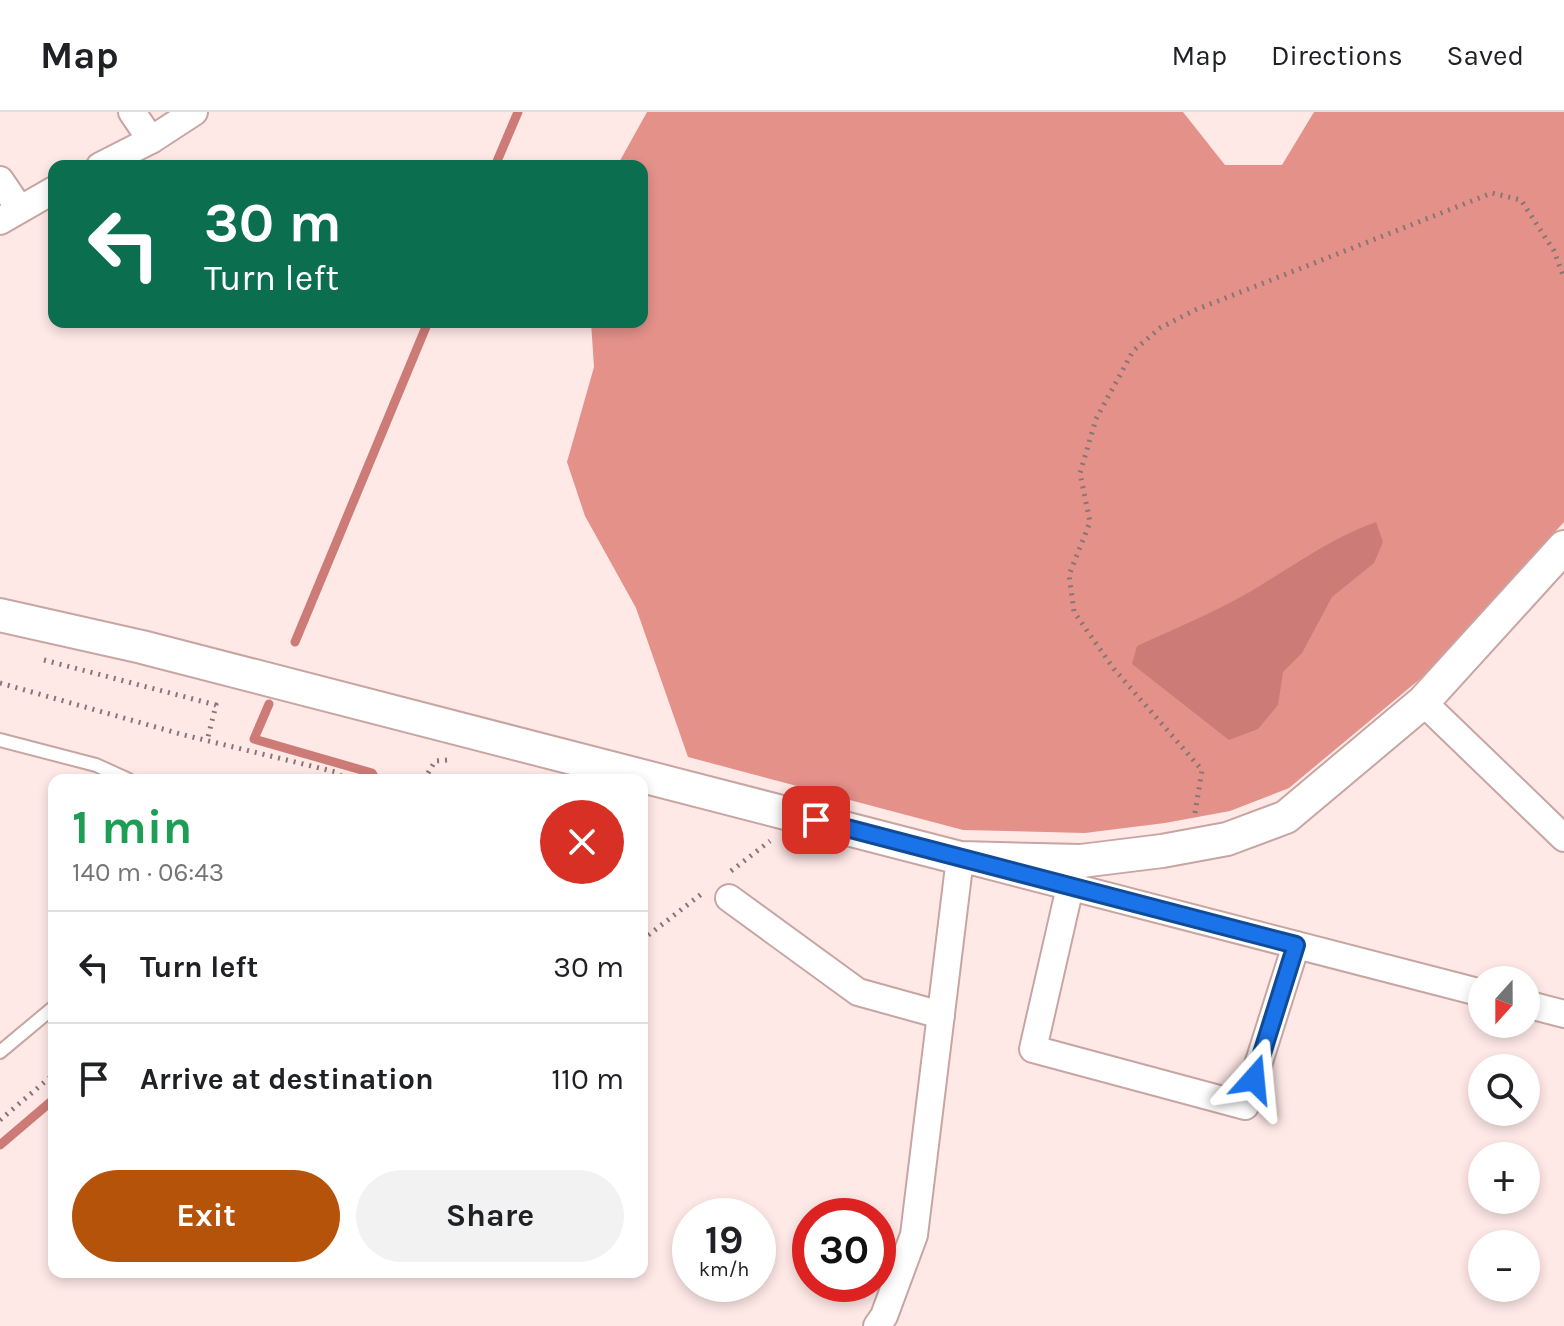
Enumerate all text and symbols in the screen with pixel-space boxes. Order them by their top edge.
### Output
text: Map [40,33,119,78]
text: Map [1172,39,1227,72]
text: Directions [1271,39,1403,72]
text: Saved [1447,39,1524,72]
text: 30 m [204,190,342,255]
icon: left [72,192,176,296]
text: Turn left [204,257,339,299]
pin [782,786,850,854]
icon: arrive [794,798,838,842]
text: 1 min [72,799,192,855]
button: close [540,800,624,884]
text: 140 m · 06:43 [72,857,224,888]
icon: left [72,945,116,989]
text: Turn left [140,949,258,985]
text: 30 m [553,949,624,985]
north arrow [1468,966,1540,1038]
map controls [1468,966,1540,1302]
position arrow [1212,1037,1296,1121]
button: search [1468,1054,1540,1126]
icon: arrive [72,1057,116,1101]
text: Arrive at destination [140,1061,434,1097]
text: 110 m [551,1061,624,1097]
button: + [1468,1142,1540,1214]
button: Exit [72,1170,340,1262]
button: Share [356,1170,624,1262]
speed limit sign: 30 [792,1198,896,1302]
text: 19 [705,1216,743,1263]
button: − [1468,1230,1540,1302]
text: km/h [699,1258,749,1281]

